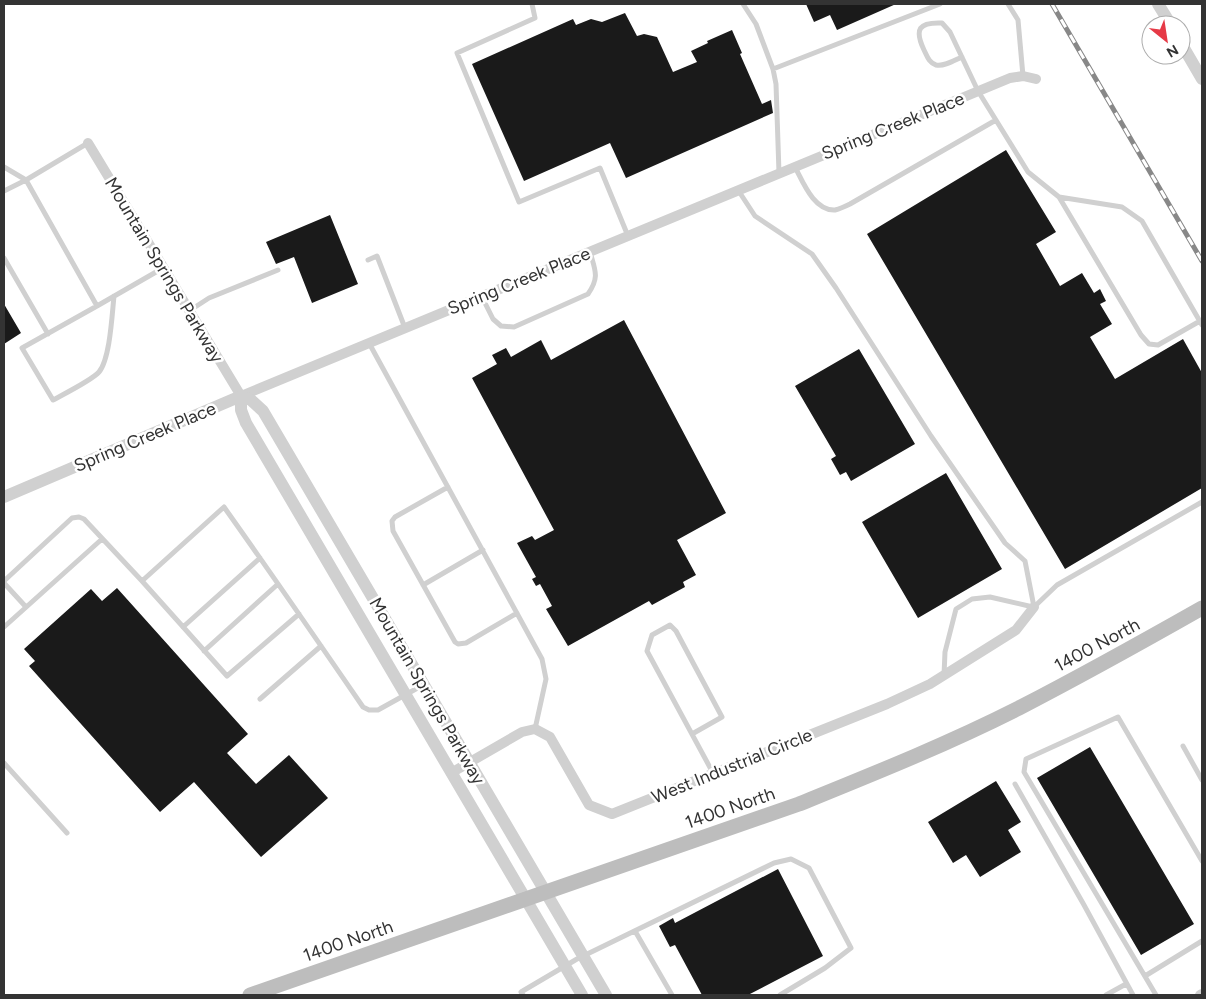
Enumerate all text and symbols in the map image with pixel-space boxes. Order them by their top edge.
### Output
north arrow [1141,15,1191,65]
text: N [1163,41,1181,61]
street label: Spring Creek Place [818,87,968,165]
street label: Mountain Springs Parkway [100,173,228,367]
street label: Spring Creek Place [444,242,594,320]
street label: Spring Creek Place [71,397,219,477]
street label: Mountain Springs Parkway [364,594,490,789]
street label: 1400 North [1051,613,1143,677]
street label: West Industrial Circle [648,724,816,808]
street label: 1400 North [682,782,778,834]
street label: 1400 North [300,915,396,967]

